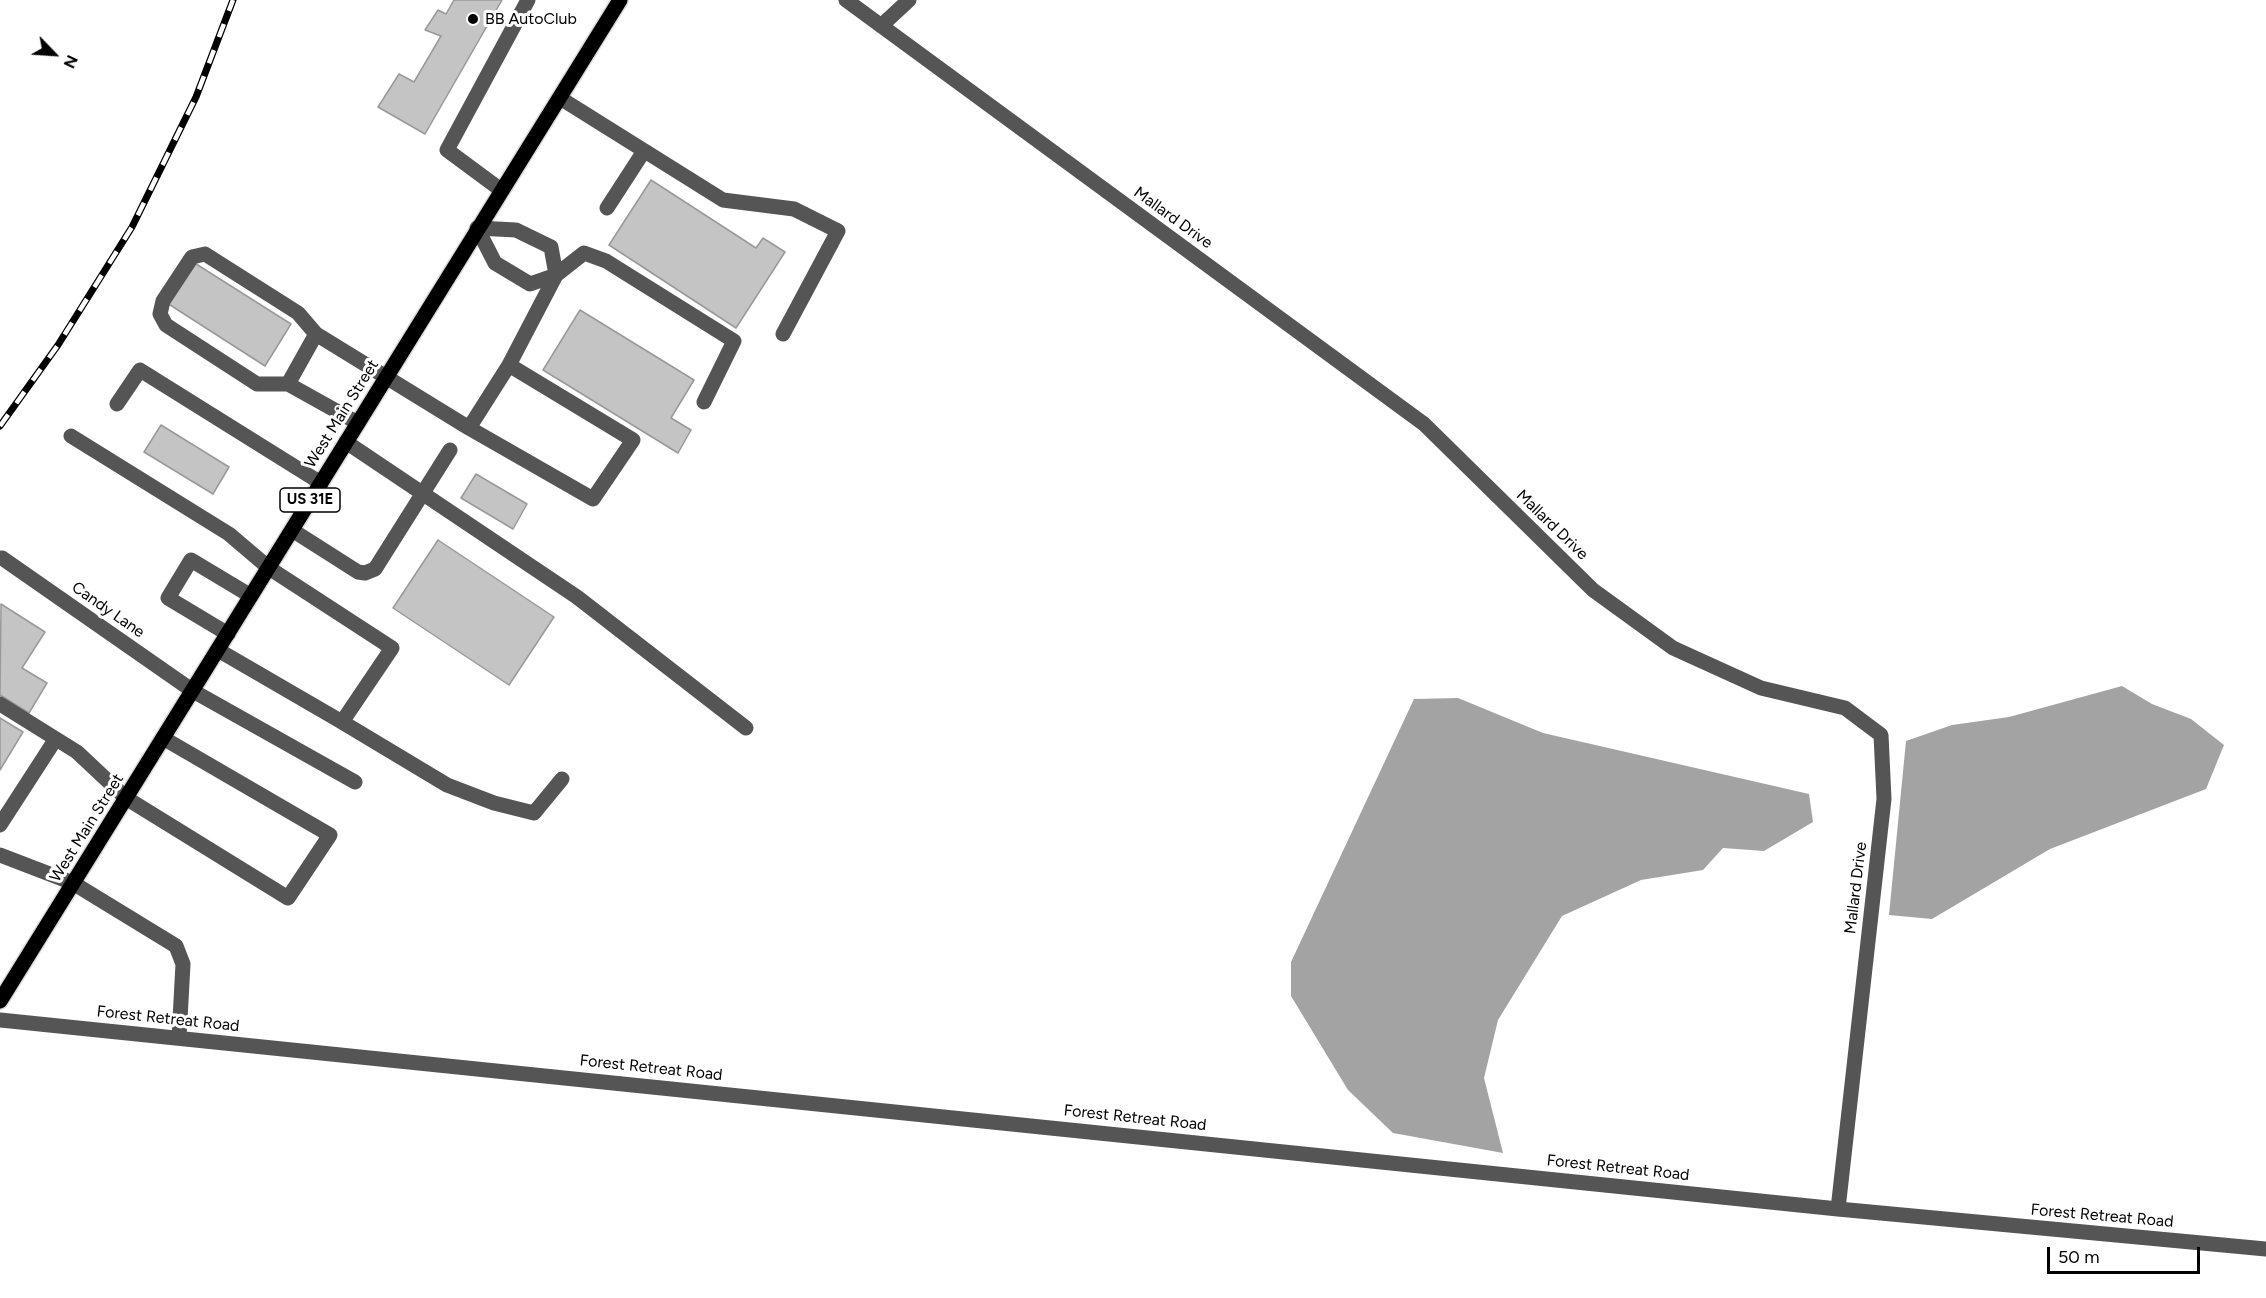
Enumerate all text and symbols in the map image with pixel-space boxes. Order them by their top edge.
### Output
place label: BB AutoClub [485,9,577,29]
marker: BB AutoClub [466,12,480,26]
north arrow [24,24,84,84]
text: N [60,52,82,71]
street label: Mallard Drive [1130,183,1216,253]
street label: West Main Street [301,356,383,472]
street label: Mallard Drive [1512,486,1592,564]
road number: US 31E [280,488,340,512]
street label: Candy Lane [68,578,148,642]
street label: West Main Street [46,770,128,886]
street label: Mallard Drive [1841,841,1871,935]
street label: Forest Retreat Road [96,1002,240,1036]
street label: Forest Retreat Road [579,1051,723,1085]
street label: Forest Retreat Road [1063,1101,1207,1135]
street label: Forest Retreat Road [1546,1151,1690,1185]
street label: Forest Retreat Road [2030,1200,2174,1232]
scale bar [2050,1235,2203,1273]
text: 50 m [2058,1246,2100,1268]

